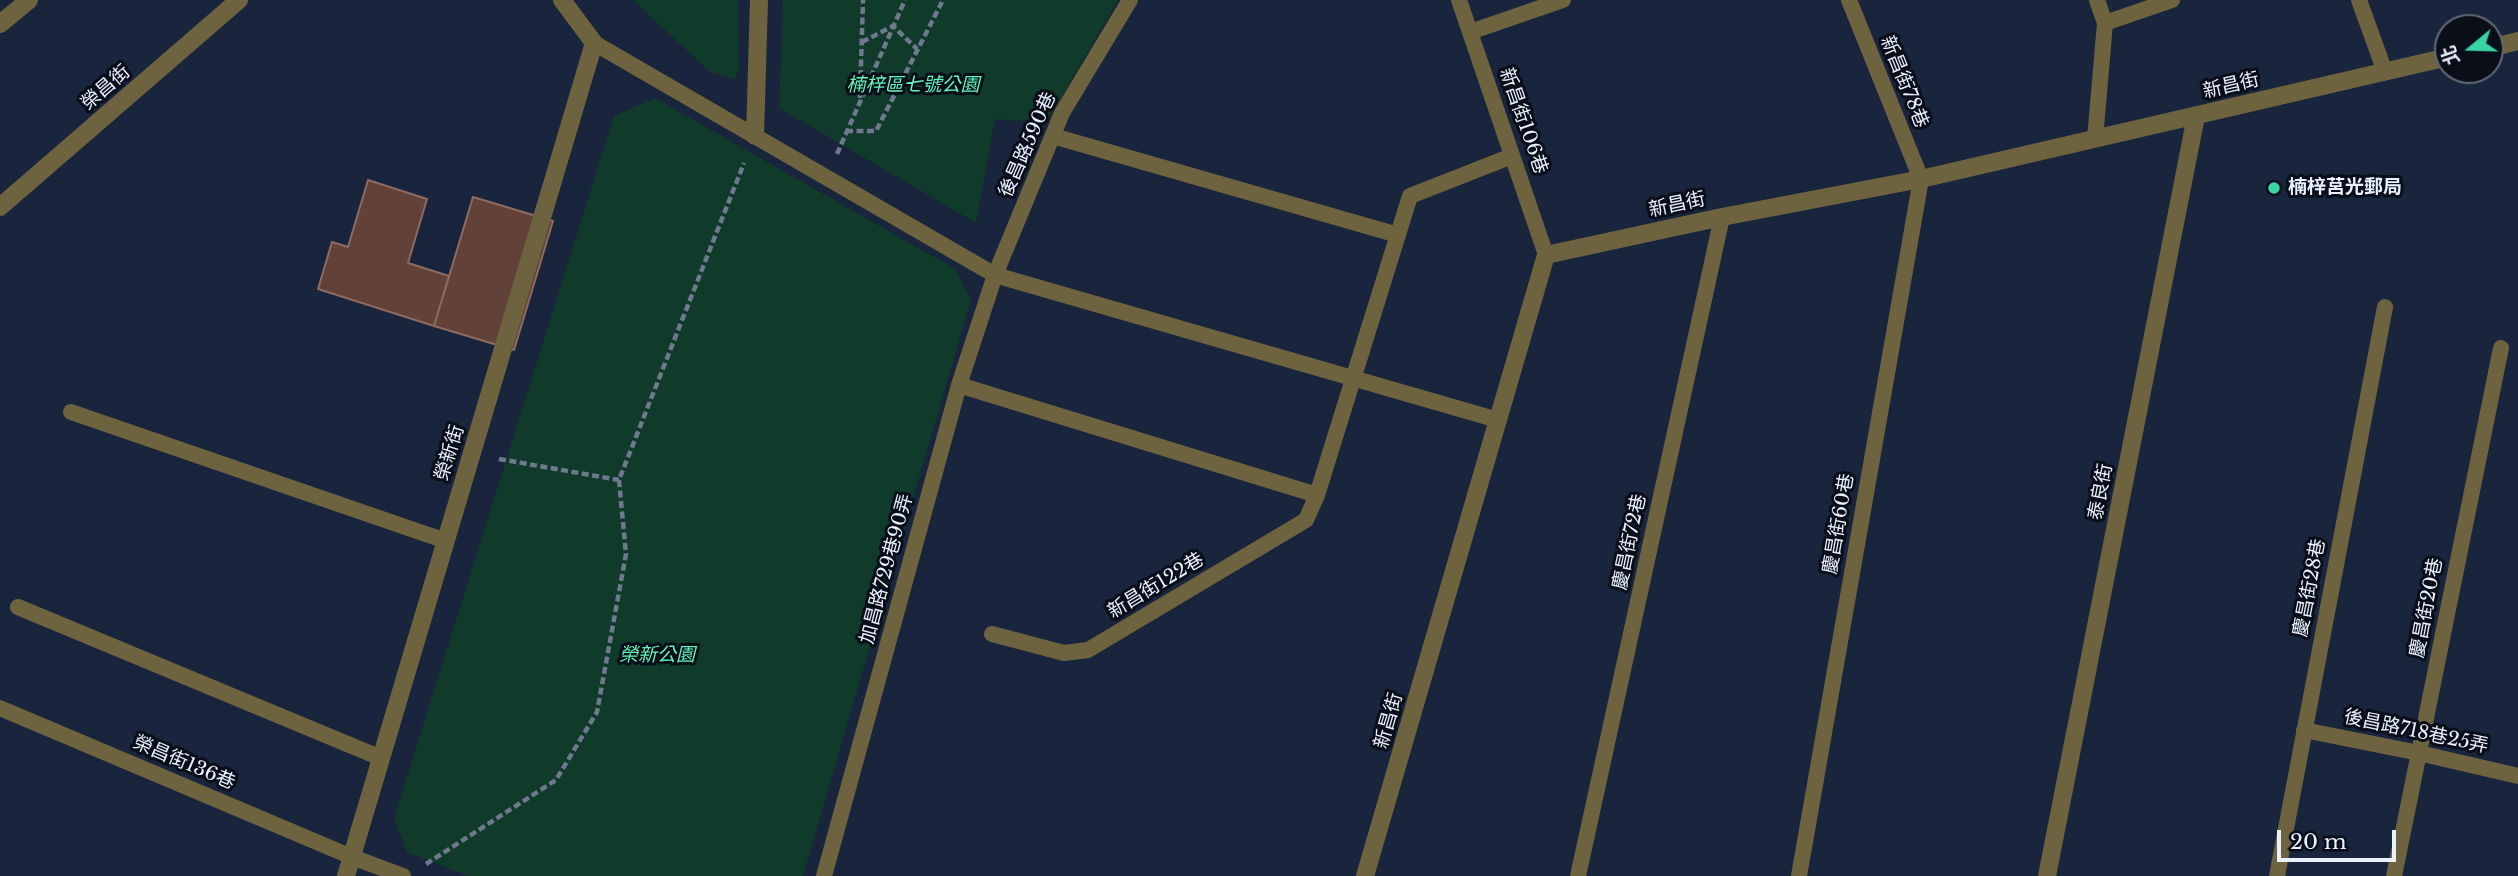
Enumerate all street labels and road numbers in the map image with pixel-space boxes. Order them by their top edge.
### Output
street label: 新昌街78巷 [1875,33,1933,131]
street label: 榮昌街 [77,61,135,115]
street label: 新昌街106巷 [1494,65,1552,177]
street label: 新昌街 [2201,68,2261,104]
street label: 後昌路590巷 [995,89,1061,201]
street label: 新昌街 [1647,188,1707,222]
street label: 榮新街 [431,422,469,484]
street label: 泰良街 [2084,462,2118,522]
street label: 慶昌街60巷 [1819,472,1859,576]
street label: 加昌路729巷90弄 [856,492,918,646]
street label: 慶昌街72巷 [1609,492,1651,592]
street label: 慶昌街28巷 [2289,537,2331,639]
street label: 新昌街122巷 [1104,548,1208,624]
street label: 慶昌街20巷 [2406,556,2448,660]
street label: 新昌街 [1370,690,1408,752]
street label: 後昌路718巷25弄 [2342,706,2490,758]
street label: 榮昌街136巷 [130,731,238,795]

